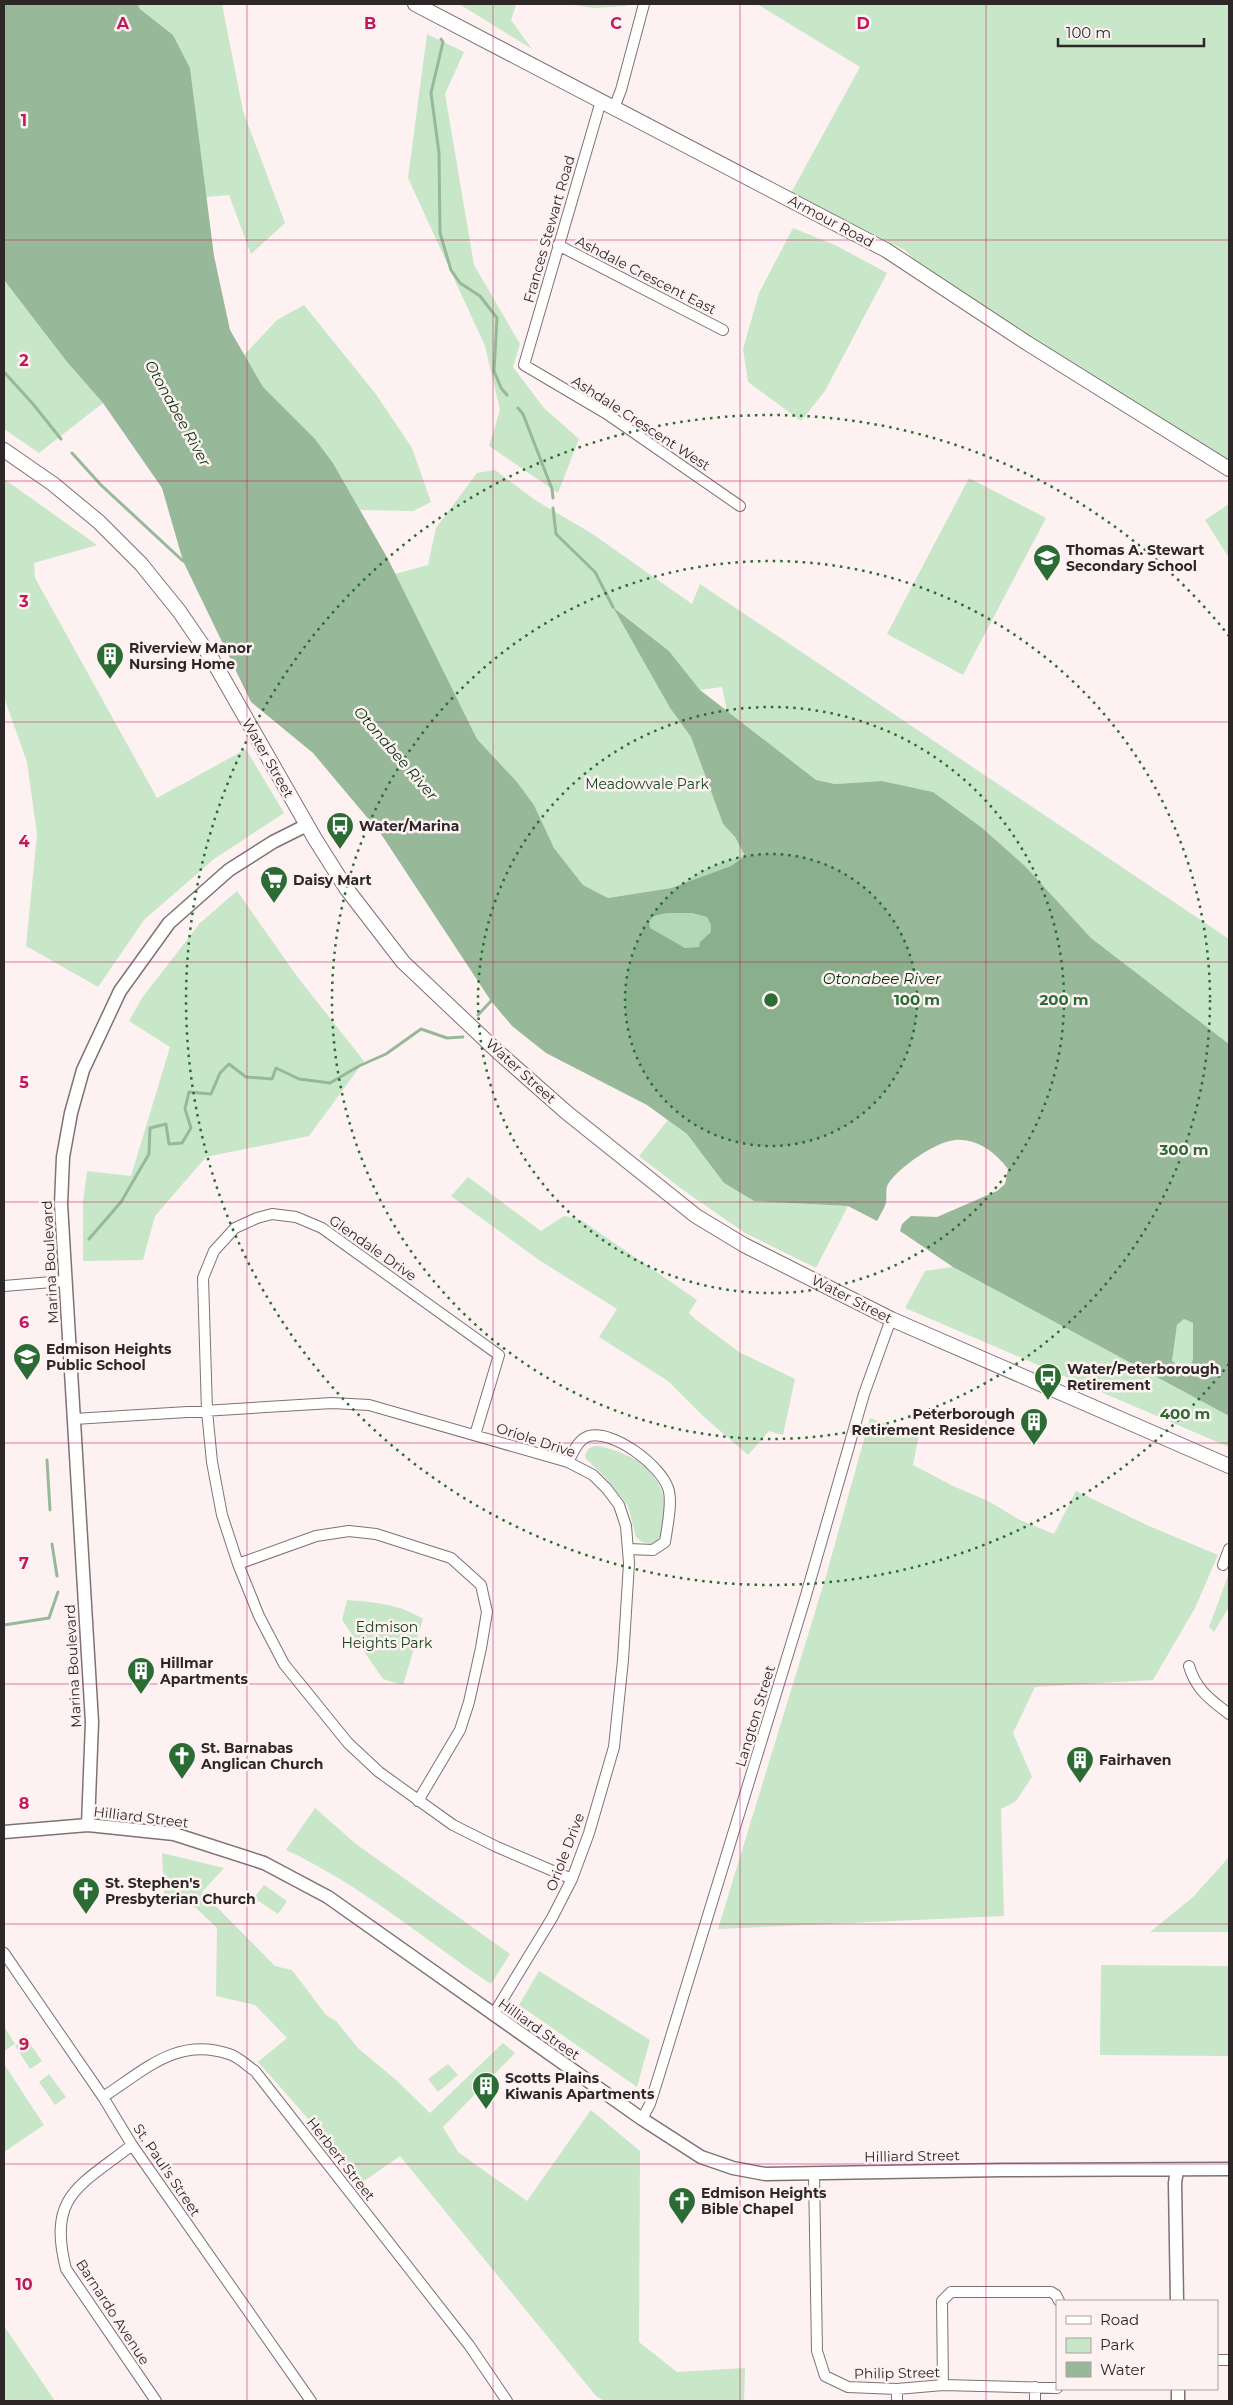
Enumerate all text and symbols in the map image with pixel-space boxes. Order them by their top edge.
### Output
text: A [116,14,130,33]
text: B [364,14,376,33]
text: C [610,14,622,33]
text: D [856,14,870,33]
scale bar [1058,15,1204,47]
text: 100 m [1066,23,1111,42]
text: 1 [21,111,27,130]
street label: Frances Stewart Road [519,153,579,305]
street label: Armour Road [785,191,877,251]
street label: Ashdale Crescent East [573,232,720,318]
text: 2 [19,351,29,370]
water label: Otonabee River [141,357,215,470]
street label: Ashdale Crescent West [568,372,714,475]
place label: Thomas A. Stewart Secondary School [1066,541,1204,575]
school or university icon: Thomas A. Stewart Secondary School [1032,543,1062,582]
text: 3 [18,592,29,611]
place label: Riverview Manor Nursing Home [129,639,252,673]
building icon: Riverview Manor Nursing Home [95,641,125,680]
water label: Otonabee River [350,702,443,805]
street label: Water Street [238,715,298,801]
park label: Meadowvale Park [585,775,709,793]
bus stop icon: Water/Marina [325,811,355,850]
place label: Water/Marina [359,817,459,835]
text: 4 [18,832,30,851]
supermarket icon: Daisy Mart [259,865,289,904]
place label: Daisy Mart [293,871,372,889]
water label: Otonabee River [823,969,942,988]
text: 100 m [894,990,940,1009]
text: 200 m [1039,990,1089,1009]
centre of rings [762,991,780,1009]
street label: Water Street [482,1035,560,1108]
text: 5 [19,1073,29,1092]
text: 300 m [1158,1140,1209,1159]
street label: Marina Boulevard [38,1200,62,1324]
street label: Glendale Drive [326,1211,420,1285]
street label: Water Street [808,1271,896,1327]
text: 6 [19,1313,29,1332]
place label: Edmison Heights Public School [46,1340,172,1374]
school or university icon: Edmison Heights Public School [12,1342,42,1381]
place label: Water/Peterborough Retirement [1067,1360,1219,1394]
bus stop icon: Water/Peterborough Retirement [1033,1362,1063,1401]
text: 400 m [1160,1404,1210,1423]
place label: Peterborough Retirement Residence [851,1405,1015,1439]
building icon: Peterborough Retirement Residence [1019,1407,1049,1446]
street label: Oriole Drive [494,1419,578,1461]
text: 7 [19,1554,29,1573]
street label: Marina Boulevard [61,1604,85,1728]
park label: Edmison Heights Park [342,1618,433,1652]
place label: Hillmar Apartments [159,1654,249,1688]
building icon: Hillmar Apartments [126,1656,156,1695]
street label: Langton Street [731,1663,779,1769]
place label: St. Barnabas Anglican Church [200,1739,323,1773]
church icon: St. Barnabas Anglican Church [167,1741,197,1780]
building icon: Fairhaven [1065,1745,1095,1784]
place label: Fairhaven [1099,1751,1171,1769]
text: 8 [19,1794,29,1813]
street label: Hilliard Street [92,1802,190,1832]
street label: Oriole Drive [542,1810,588,1894]
place label: St. Stephen's Presbyterian Church [105,1874,256,1908]
church icon: St. Stephen's Presbyterian Church [71,1876,101,1915]
street label: Hilliard Street [495,1994,584,2064]
text: 9 [19,2035,29,2054]
place label: Scotts Plains Kiwanis Apartments [505,2069,655,2103]
building icon: Scotts Plains Kiwanis Apartments [471,2071,501,2110]
street label: Herbert Street [303,2114,379,2205]
street label: St. Paul's Street [129,2120,205,2220]
street label: Hilliard Street [864,2146,960,2166]
place label: Edmison Heights Bible Chapel [701,2184,827,2218]
church icon: Edmison Heights Bible Chapel [667,2186,697,2225]
street label: Barnardo Avenue [72,2256,154,2368]
text: 10 [15,2275,33,2294]
legend [1056,2300,1218,2390]
text: Road [1100,2310,1139,2329]
text: Park [1100,2335,1134,2354]
text: Water [1100,2360,1146,2379]
street label: Philip Street [854,2363,941,2383]

